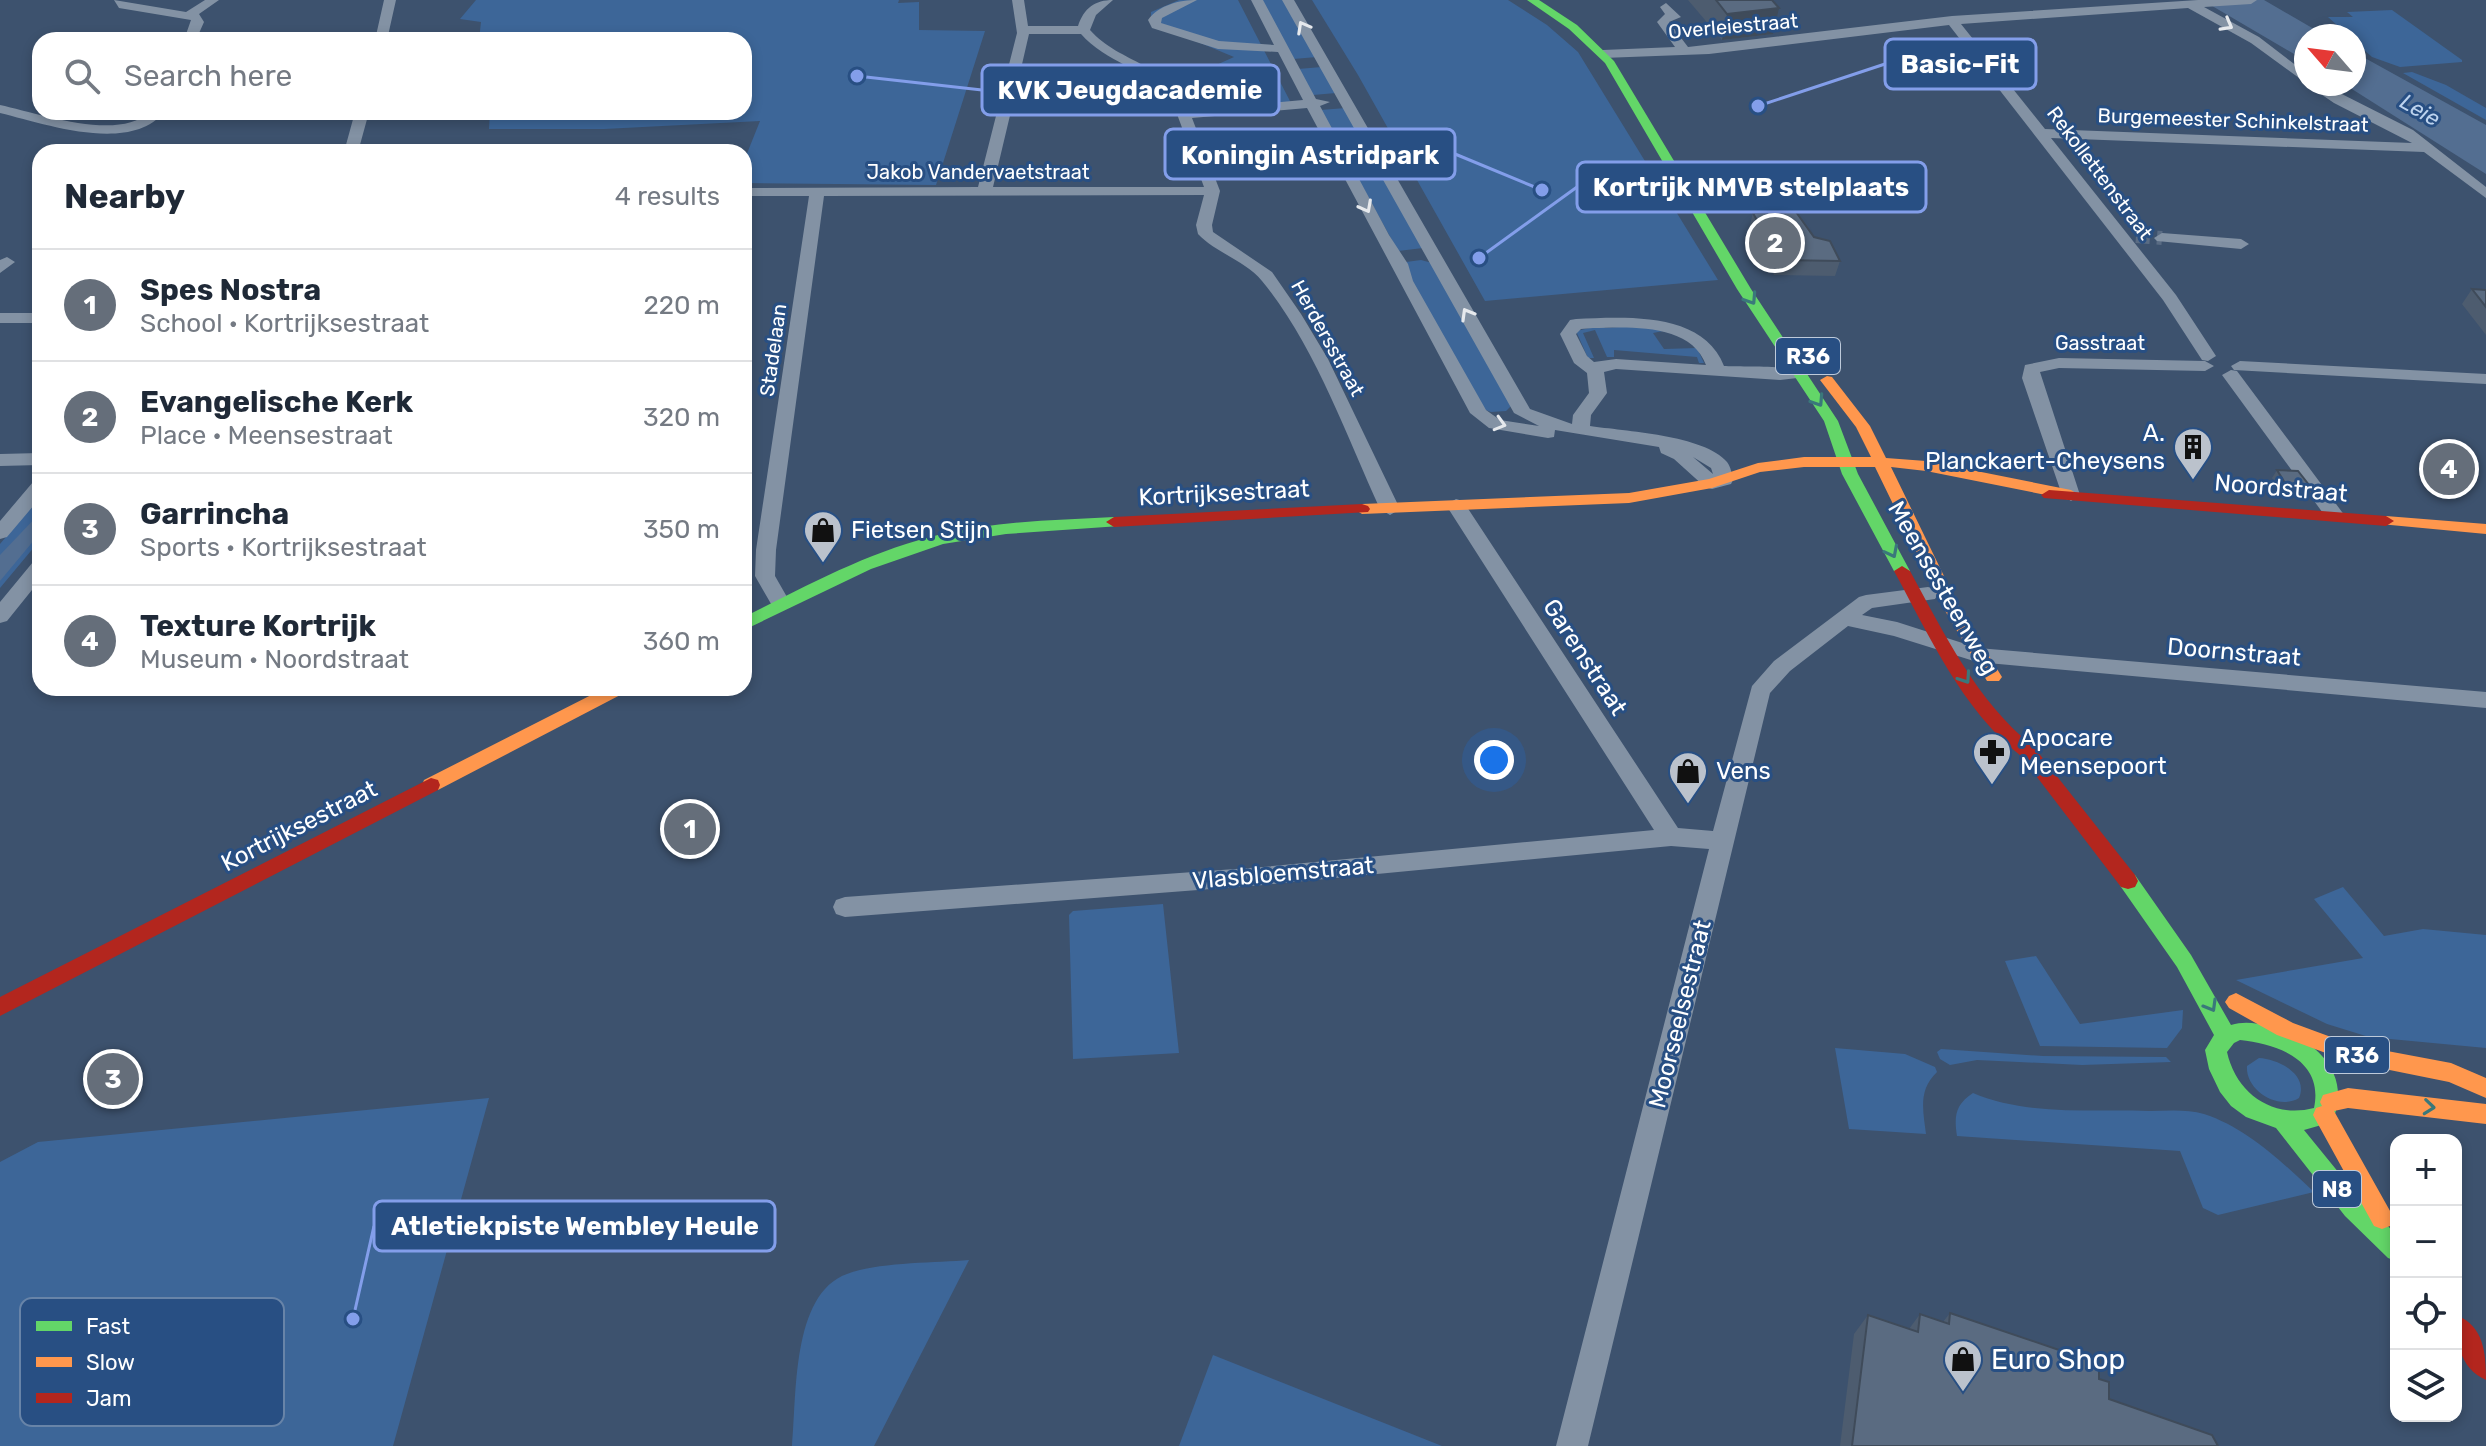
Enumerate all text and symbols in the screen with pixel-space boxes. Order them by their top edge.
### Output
street label: Overleiestraat [1667,8,1799,44]
one-way arrow [2218,15,2233,31]
one-way arrow [1297,21,1313,35]
north arrow [2294,24,2366,96]
search box [32,32,752,120]
callout: Basic-Fit [1885,39,2036,89]
text: Basic-Fit [1901,49,2019,80]
icon: search [60,54,104,98]
text: Search here [124,58,292,94]
callout: KVK Jeugdacademie [982,65,1279,115]
text: KVK Jeugdacademie [998,75,1262,106]
water label: Leie [2395,88,2445,132]
street label: Rekollettenstraat [2042,102,2158,244]
street label: Burgemeester Schinkelstraat [2097,103,2369,137]
callout: Koningin Astridpark [1165,129,1455,179]
text: Koningin Astridpark [1181,140,1440,171]
street label: Jakob Vandervaetstraat [867,160,1090,184]
callout: Kortrijk NMVB stelplaats [1577,162,1926,212]
text: Kortrijk NMVB stelplaats [1593,172,1909,203]
text: Nearby [64,176,185,217]
text: 4 results [615,181,720,212]
one-way arrow [1357,198,1372,213]
pin: 2 [1749,213,1801,273]
text: Spes Nostra [140,272,321,308]
street label: Herdersstraat [1286,276,1370,400]
text: 1 [84,290,96,321]
text: 220 m [643,290,720,321]
one-way arrow [1741,291,1756,305]
street label: Stadelaan [755,302,791,398]
text: School · Kortrijksestraat [140,308,429,339]
one-way arrow [1461,308,1477,323]
street label: Gasstraat [2055,331,2145,355]
road number: R36 [1776,338,1840,374]
text: Evangelische Kerk [140,384,413,420]
one-way arrow [1808,392,1823,406]
text: 2 [82,402,98,433]
text: 320 m [643,402,720,433]
one-way arrow [1492,415,1506,431]
place label: A. Planckaert-Cheysens [1925,419,2165,475]
text: Place · Meensestraat [140,420,393,451]
building icon: A. Planckaert-Cheysens [2172,426,2214,481]
pin: 4 [2423,439,2475,499]
street label: Noordstraat [2213,468,2349,508]
street label: Kortrijksestraat [1138,475,1310,511]
text: Garrincha [140,496,289,532]
street label: Meensesteenweg [1882,496,2004,680]
shop icon: Fietsen Stijn [802,509,844,564]
text: 3 [81,514,99,545]
text: 350 m [643,514,720,545]
place label: Fietsen Stijn [851,516,990,544]
text: Sports · Kortrijksestraat [140,532,427,563]
one-way arrow [1882,544,1898,559]
street label: Garenstraat [1537,594,1633,720]
text: Texture Kortrijk [140,608,376,644]
text: 4 [81,626,99,657]
text: 360 m [643,626,720,657]
street label: Doornstraat [2166,632,2302,672]
text: Museum · Noordstraat [140,644,409,675]
one-way arrow [1955,669,1970,683]
place label: Apocare Meensepoort [2020,724,2167,780]
pharmacy icon: Apocare Meensepoort [1971,731,2013,786]
your location [1474,740,1514,780]
shop icon: Vens [1667,750,1709,805]
place label: Vens [1716,757,1771,785]
street label: Kortrijksestraat [216,775,382,877]
pin: 1 [664,799,716,859]
street label: Vlasbloemstraat [1191,851,1375,895]
street label: Moorseelsestraat [1643,917,1717,1111]
one-way arrow [2201,997,2217,1012]
road number: R36 [2325,1037,2389,1073]
pin: 3 [87,1049,139,1109]
one-way arrow [2423,1099,2436,1116]
map controls [2390,1134,2462,1422]
button: + [2390,1134,2462,1206]
road number: N8 [2313,1171,2361,1207]
callout: Atletiekpiste Wembley Heule [374,1201,775,1251]
button: − [2390,1206,2462,1278]
text: Atletiekpiste Wembley Heule [391,1211,759,1242]
button: locate [2390,1278,2462,1350]
legend [20,1298,284,1426]
text: Fast [86,1313,131,1340]
shop icon: Euro Shop [1942,1338,1984,1393]
place label: Euro Shop [1991,1343,2125,1376]
text: Slow [86,1349,135,1376]
button: layers [2390,1350,2462,1422]
text: Jam [86,1385,132,1412]

